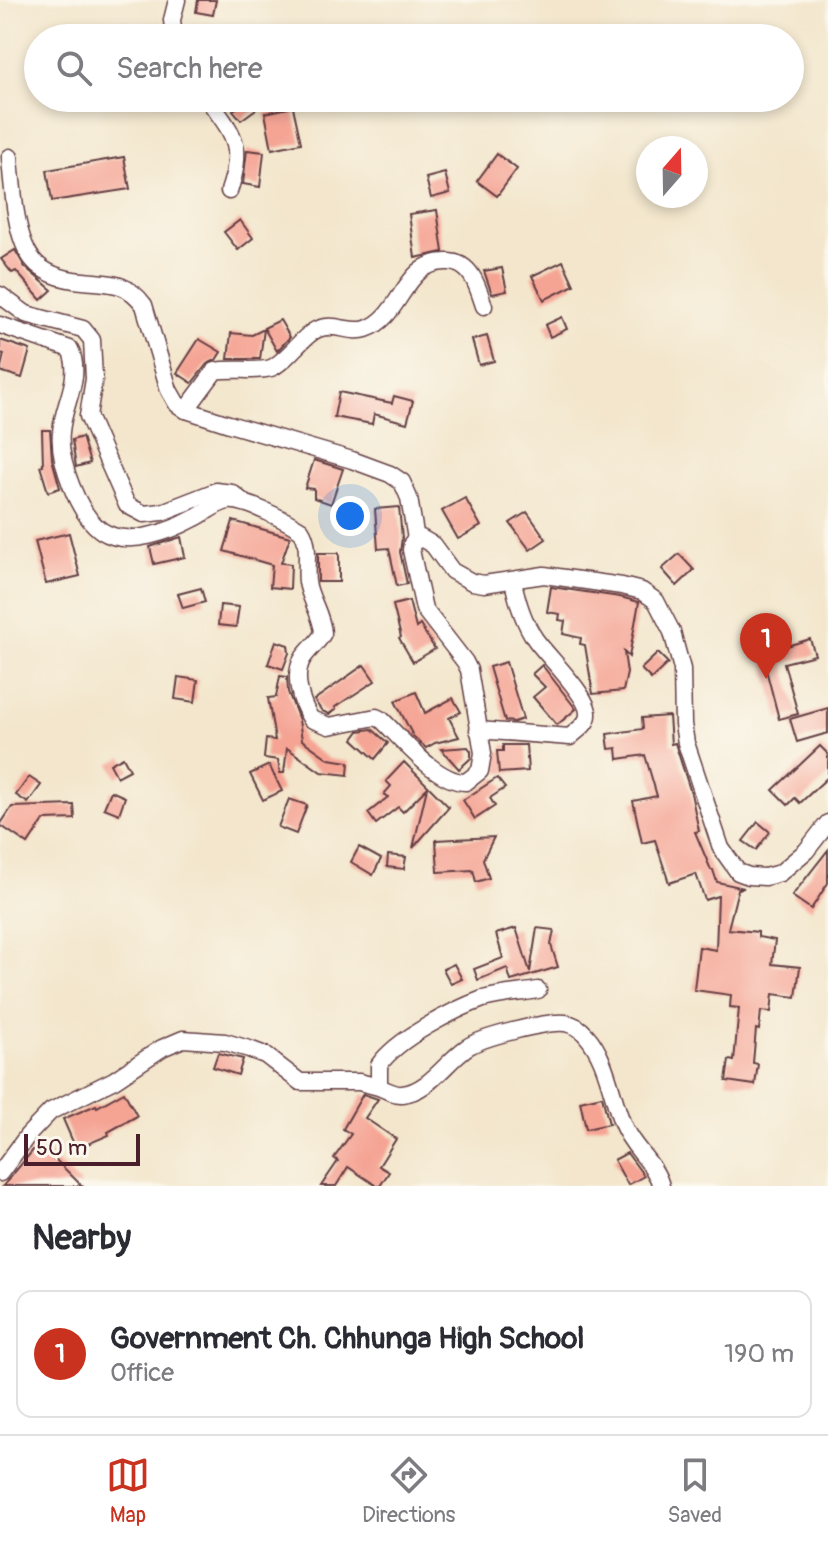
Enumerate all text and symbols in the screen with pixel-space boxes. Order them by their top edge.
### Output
search box [24,24,804,112]
icon: search [52,46,96,90]
text: Search here [116,50,263,87]
north arrow [636,136,708,208]
your location [330,496,370,536]
pin: 1 [740,613,792,679]
scale bar [24,1130,140,1166]
text: 50 m [36,1134,87,1162]
text: Nearby [32,1217,131,1260]
text: Government Ch. Chhunga High School [110,1320,584,1357]
text: 1 [55,1338,65,1370]
text: 190 m [724,1338,794,1370]
text: Office [110,1357,174,1389]
tab: Map [106,1453,150,1529]
tab: Directions [362,1453,455,1529]
tab: Saved [667,1453,722,1529]

